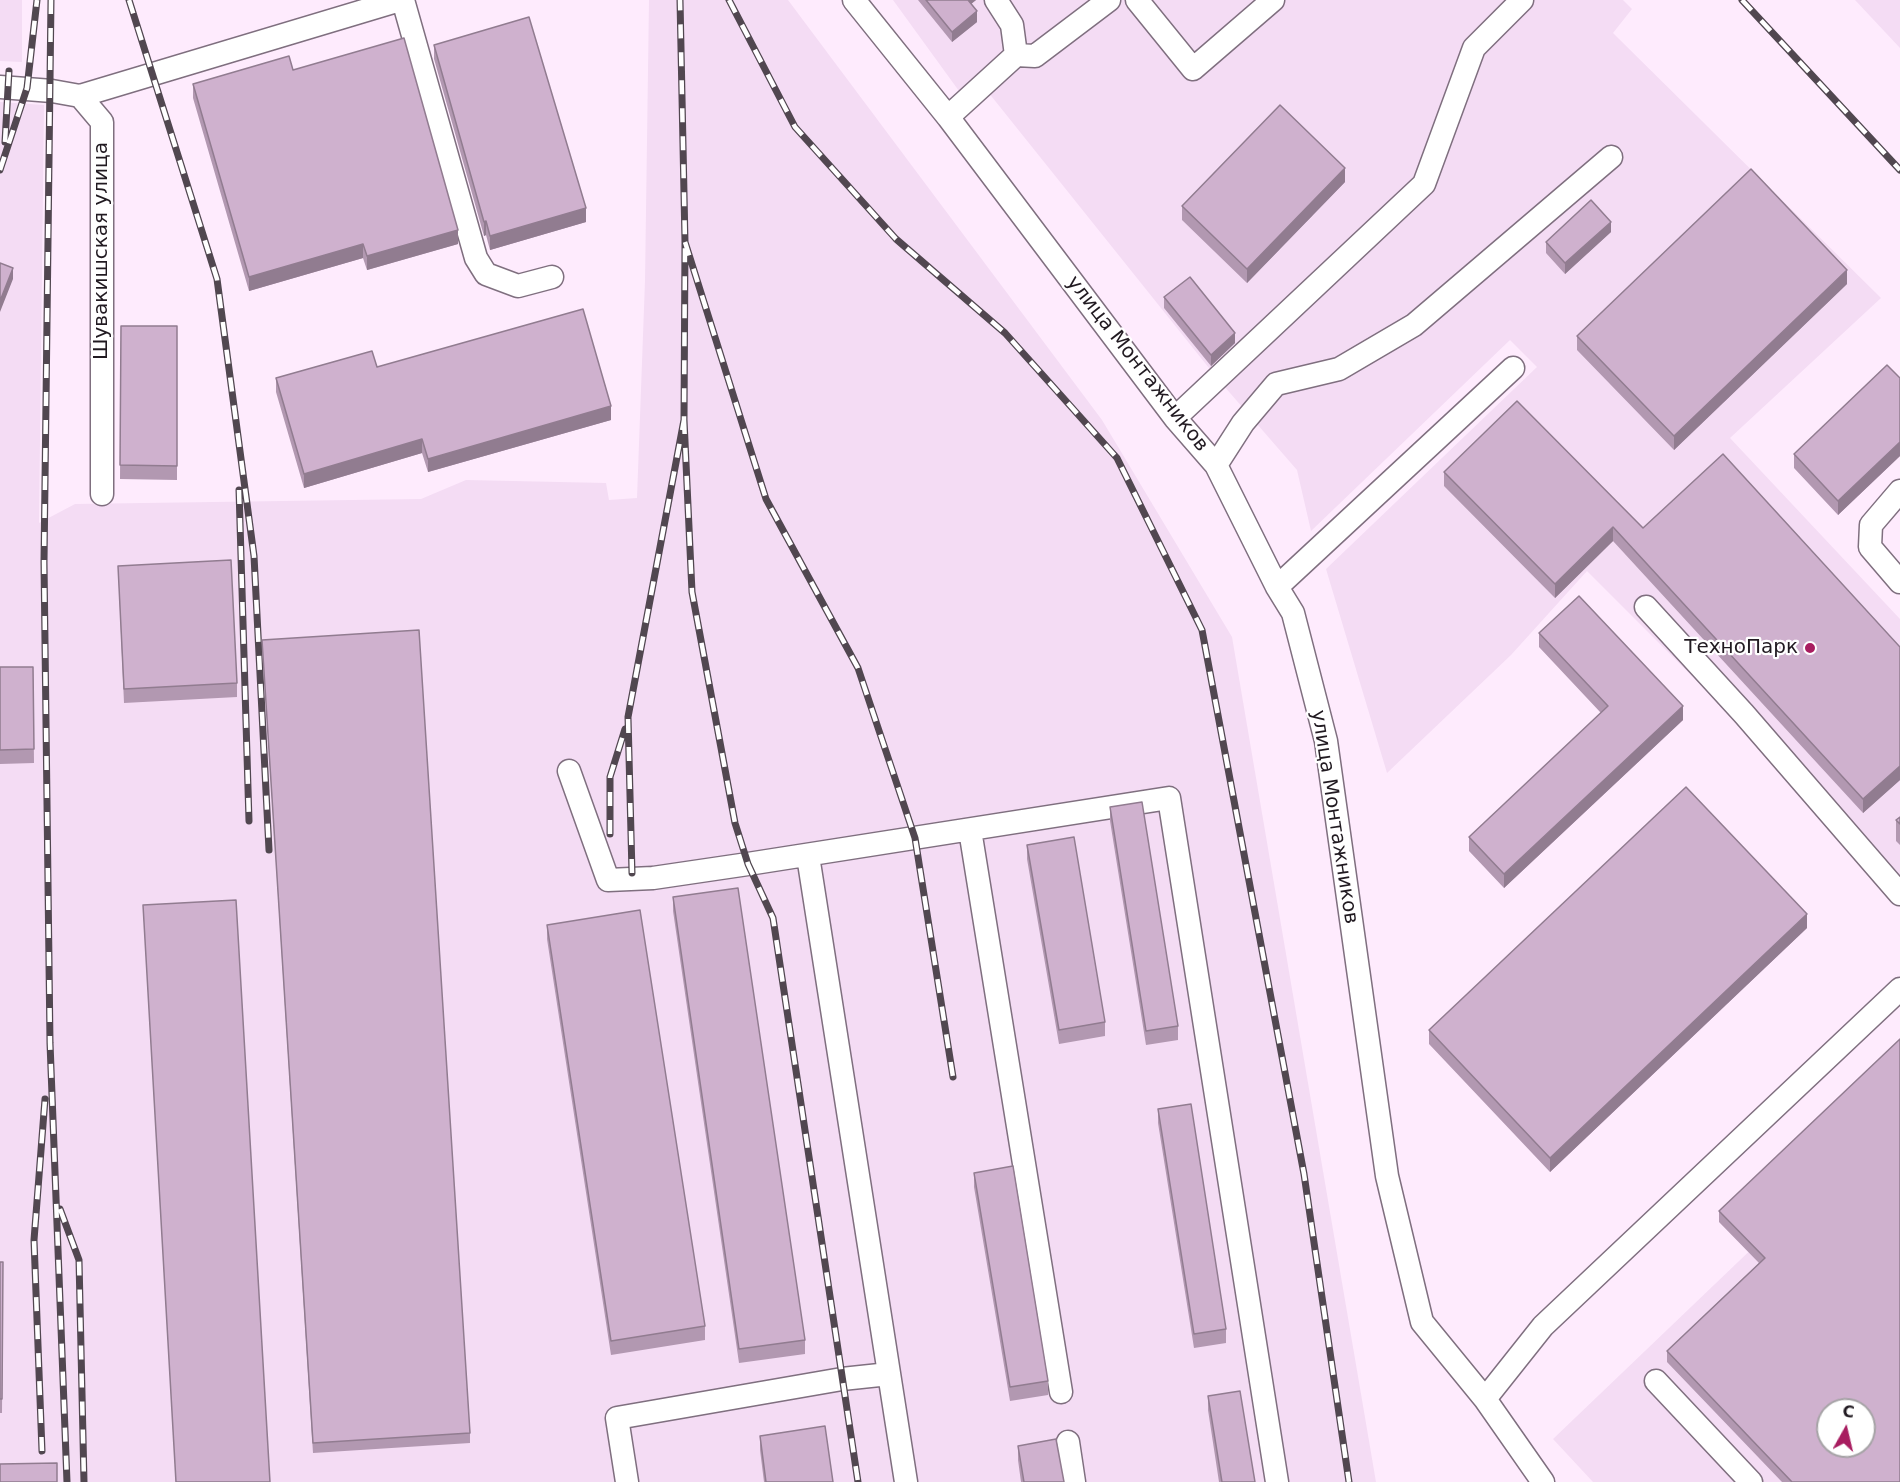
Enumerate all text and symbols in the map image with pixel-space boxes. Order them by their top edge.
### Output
street label: Шувакишская улица [90,142,114,360]
street label: улица Монтажников [1061,271,1213,457]
place label: ТехноПарк [1684,636,1798,660]
marker: ТехноПарк [1803,641,1817,655]
street label: улица Монтажников [1305,708,1363,926]
north arrow [1816,1398,1876,1458]
text: С [1841,1401,1855,1422]

